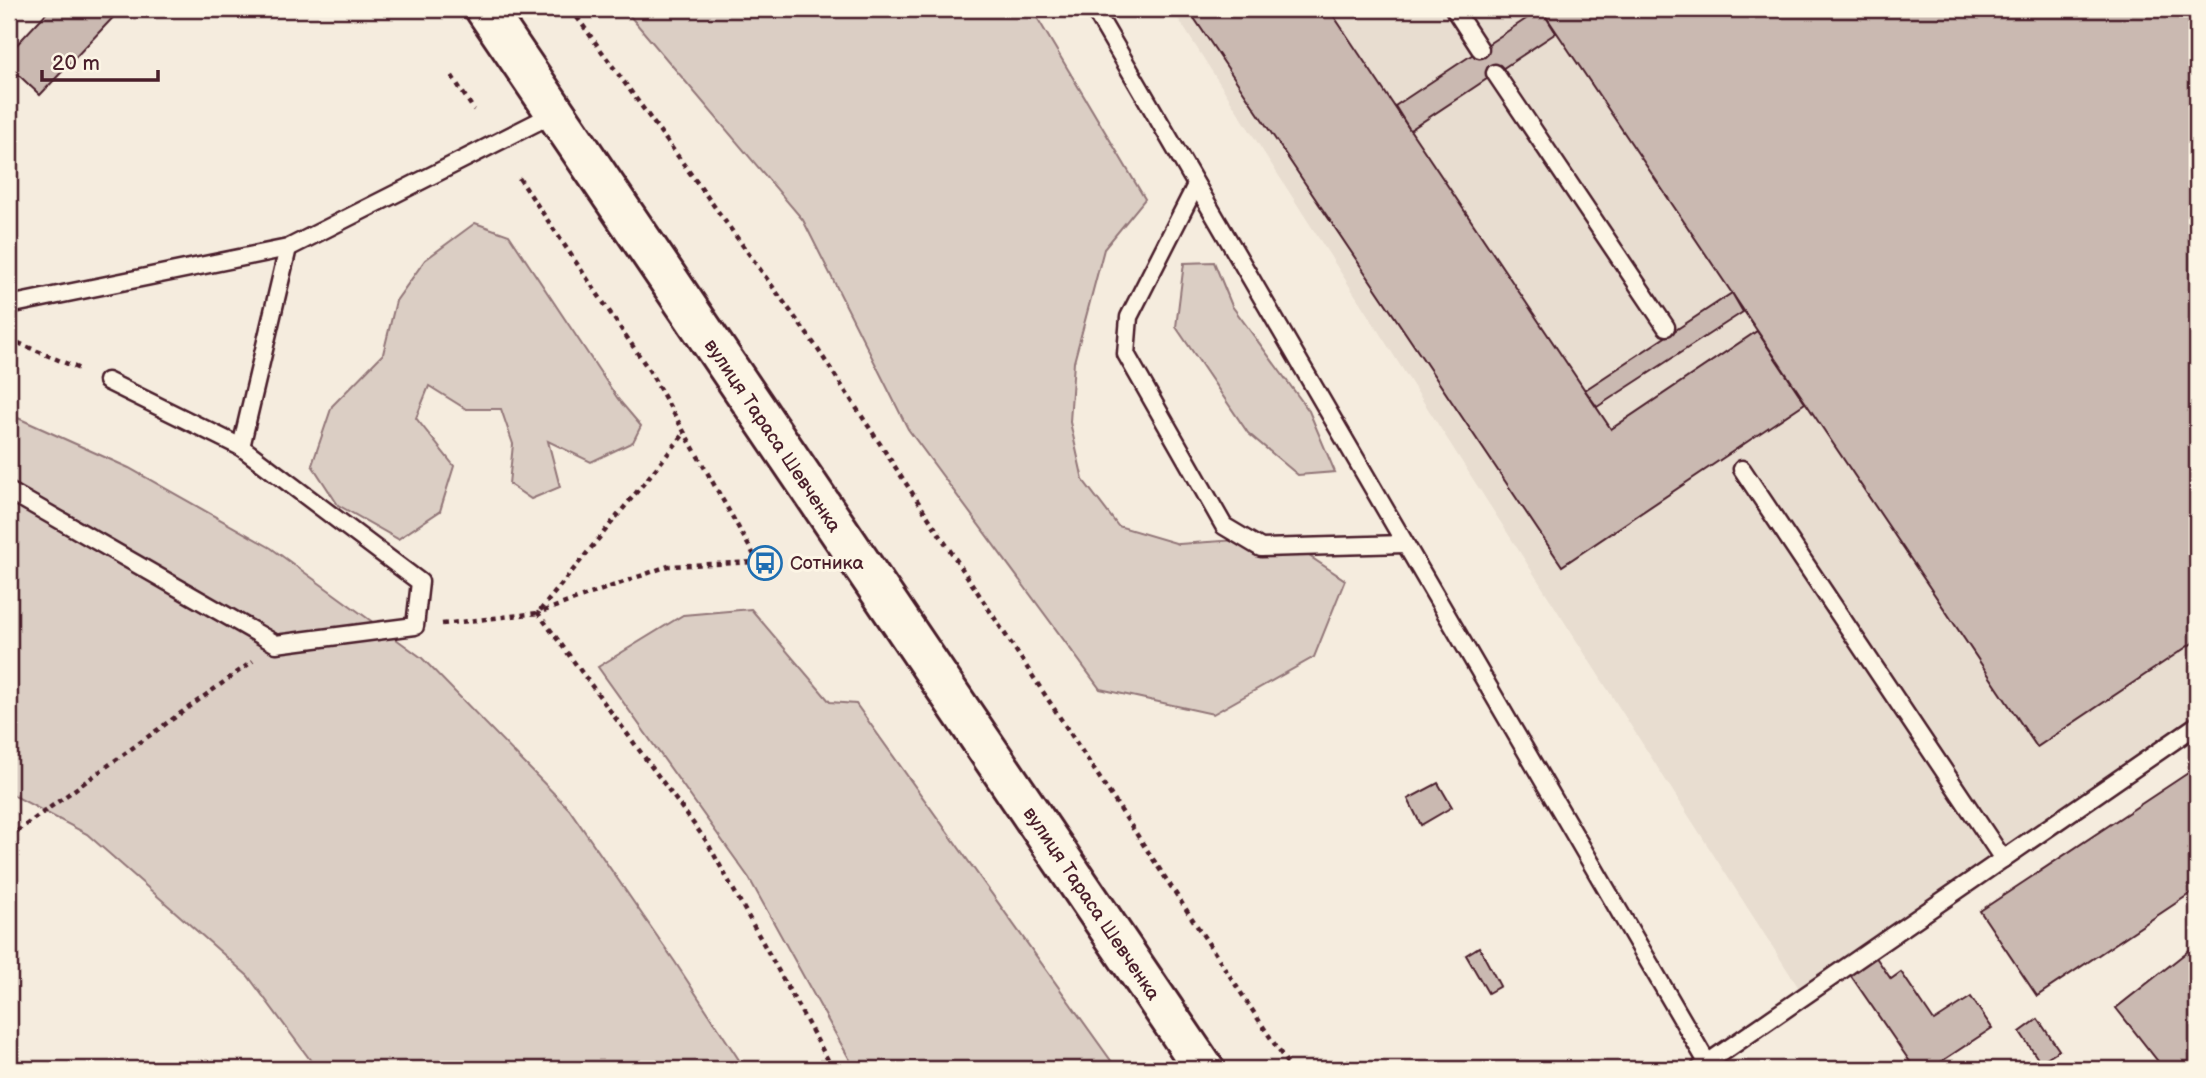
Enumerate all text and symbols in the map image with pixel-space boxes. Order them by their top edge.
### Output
scale bar [42,38,158,82]
text: 20 m [52,51,100,76]
street label: вулиця Тараса Шевченка [699,335,845,537]
bus stop icon: Сотника [746,544,784,582]
place label: Сотника [790,552,864,575]
street label: вулиця Тараса Шевченка [1018,803,1164,1005]

